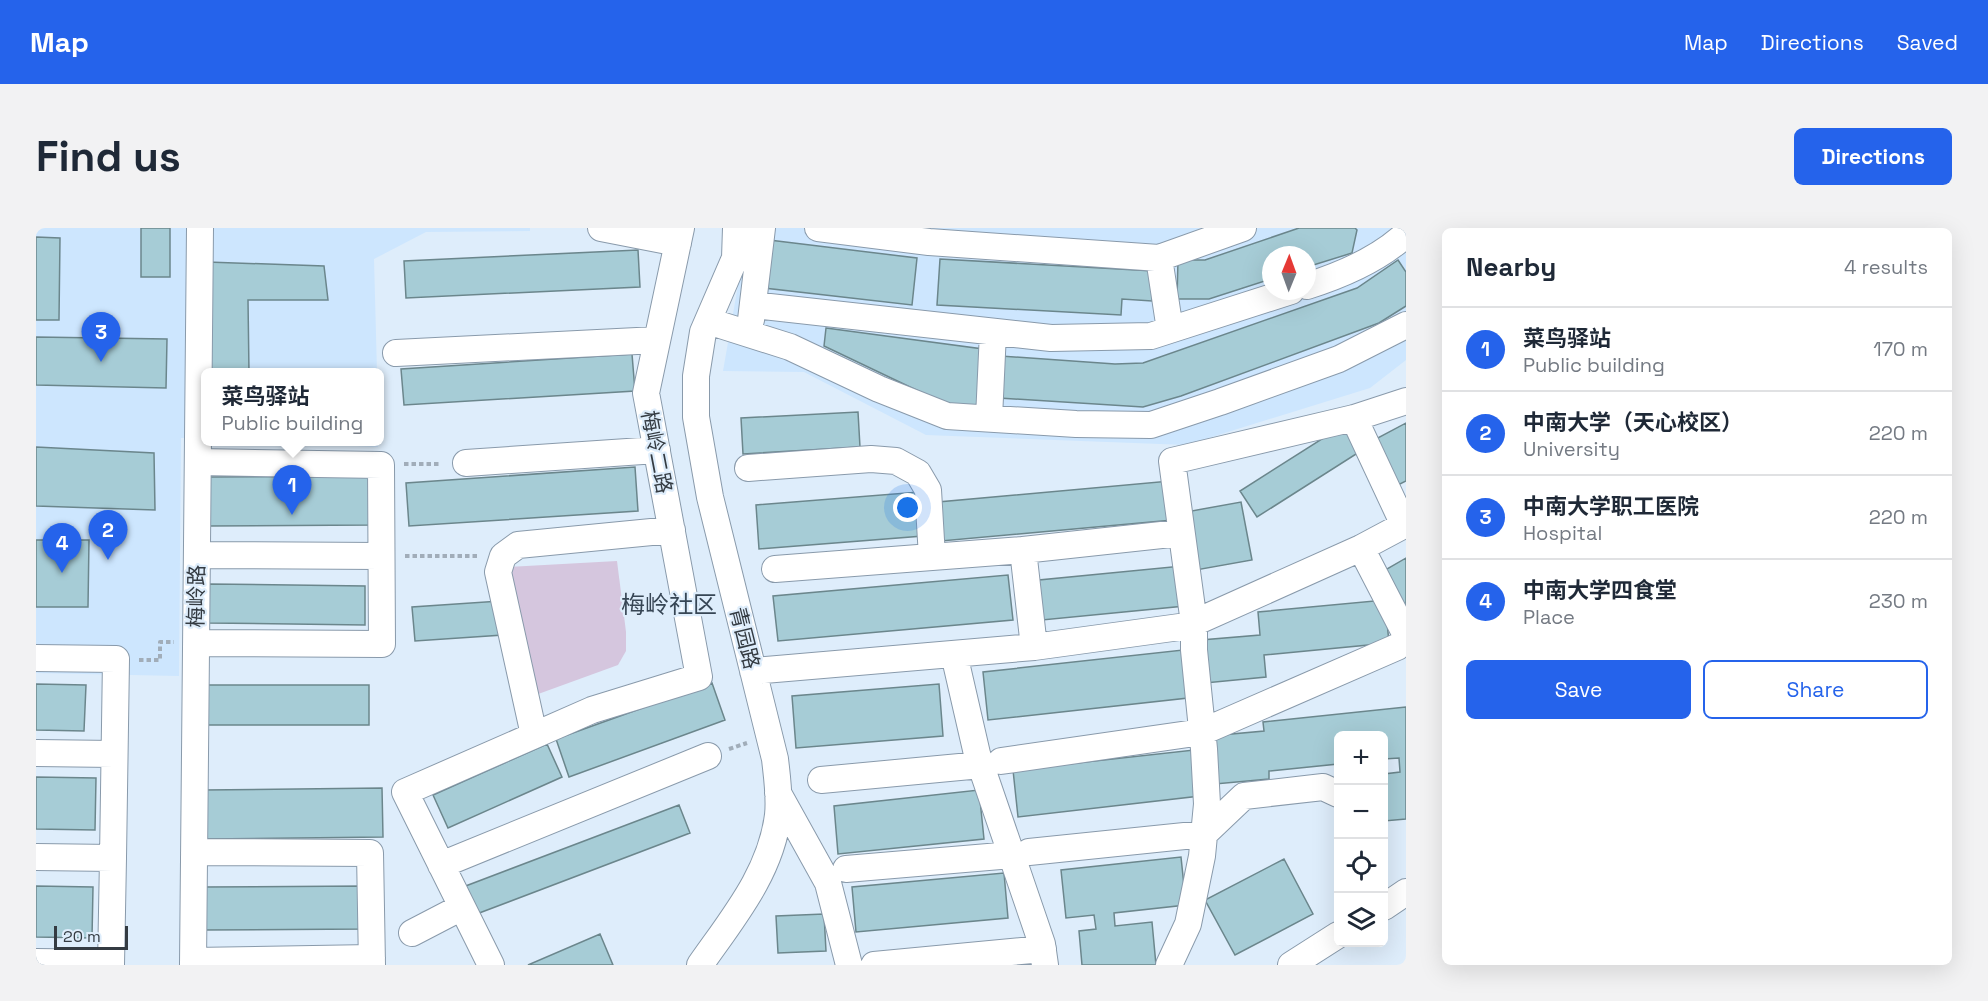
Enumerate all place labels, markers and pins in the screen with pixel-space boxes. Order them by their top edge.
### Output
pin: 3 [82,312,120,362]
pin: 1 [272,466,312,515]
pin: 2 [88,510,128,560]
pin: 4 [42,524,82,573]

